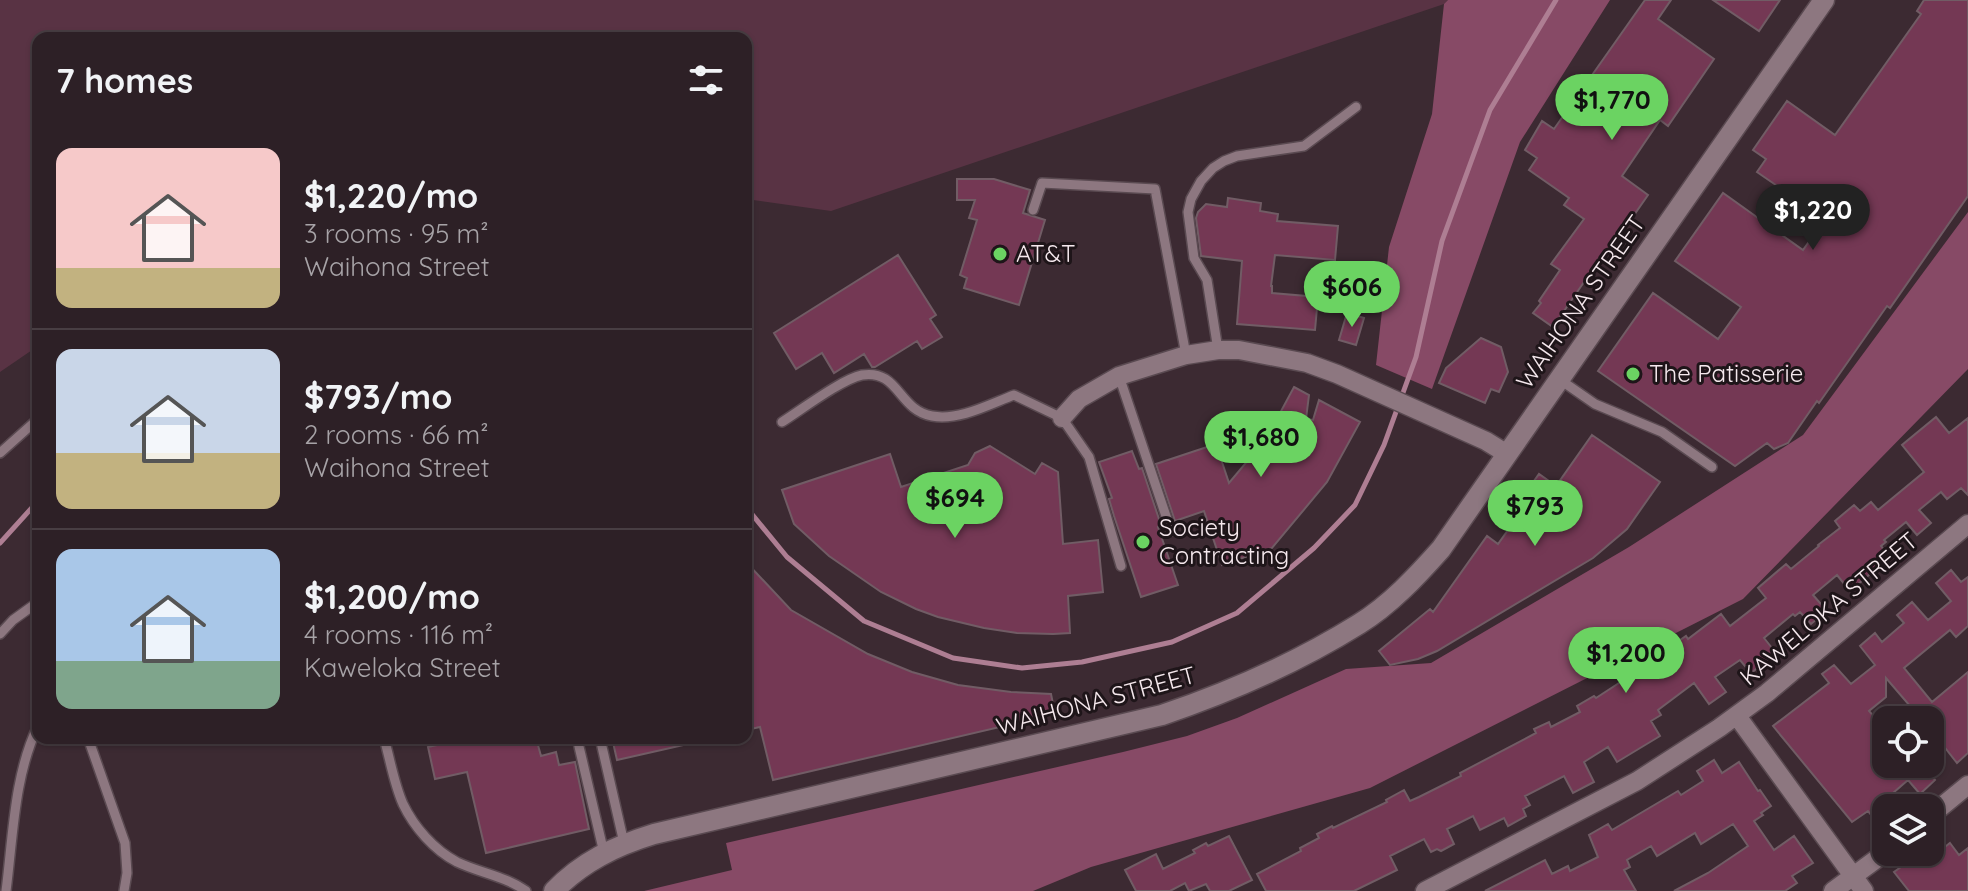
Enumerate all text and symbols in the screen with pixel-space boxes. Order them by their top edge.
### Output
icon: filters [684,58,728,102]
text: 7 homes [56,59,193,102]
pin: $1,770 [1547,74,1677,142]
text: $1,770 [1573,83,1651,116]
text: $1,220/mo [304,174,478,217]
icon: home [120,180,216,276]
pin: $1,220 [1748,184,1878,252]
text: $1,220 [1774,193,1852,226]
street label: WAIHONA STREET [1509,209,1651,394]
text: 3 rooms · 95 m² [304,217,488,250]
place label: AT&T [1016,238,1076,268]
marker: AT&T [991,245,1009,263]
text: Waihona Street [304,250,490,283]
pin: $606 [1305,261,1399,329]
text: $606 [1322,270,1382,303]
place label: The Patisserie [1649,358,1803,388]
marker: The Patisserie [1624,365,1642,383]
text: $793/mo [304,375,452,418]
icon: home [120,381,216,477]
pin: $1,680 [1196,411,1326,479]
text: 2 rooms · 66 m² [304,418,489,451]
text: $1,680 [1222,420,1300,453]
text: Waihona Street [304,451,490,484]
pin: $694 [908,472,1002,540]
pin: $793 [1488,480,1582,548]
text: $694 [925,481,985,514]
text: $793 [1506,489,1564,522]
place label: Society Contracting [1159,512,1289,570]
street label: KAWELOKA STREET [1733,525,1923,691]
marker: Society Contracting [1134,533,1152,551]
text: $1,200/mo [304,575,480,618]
icon: home [120,581,216,677]
text: 4 rooms · 116 m² [304,618,493,651]
pin: $1,200 [1561,627,1691,695]
text: $1,200 [1586,636,1666,669]
text: Kaweloka Street [304,651,501,684]
street label: WAIHONA STREET [993,659,1199,741]
map controls [1872,706,1944,866]
button: locate [1872,706,1944,778]
button: layers [1872,794,1944,866]

